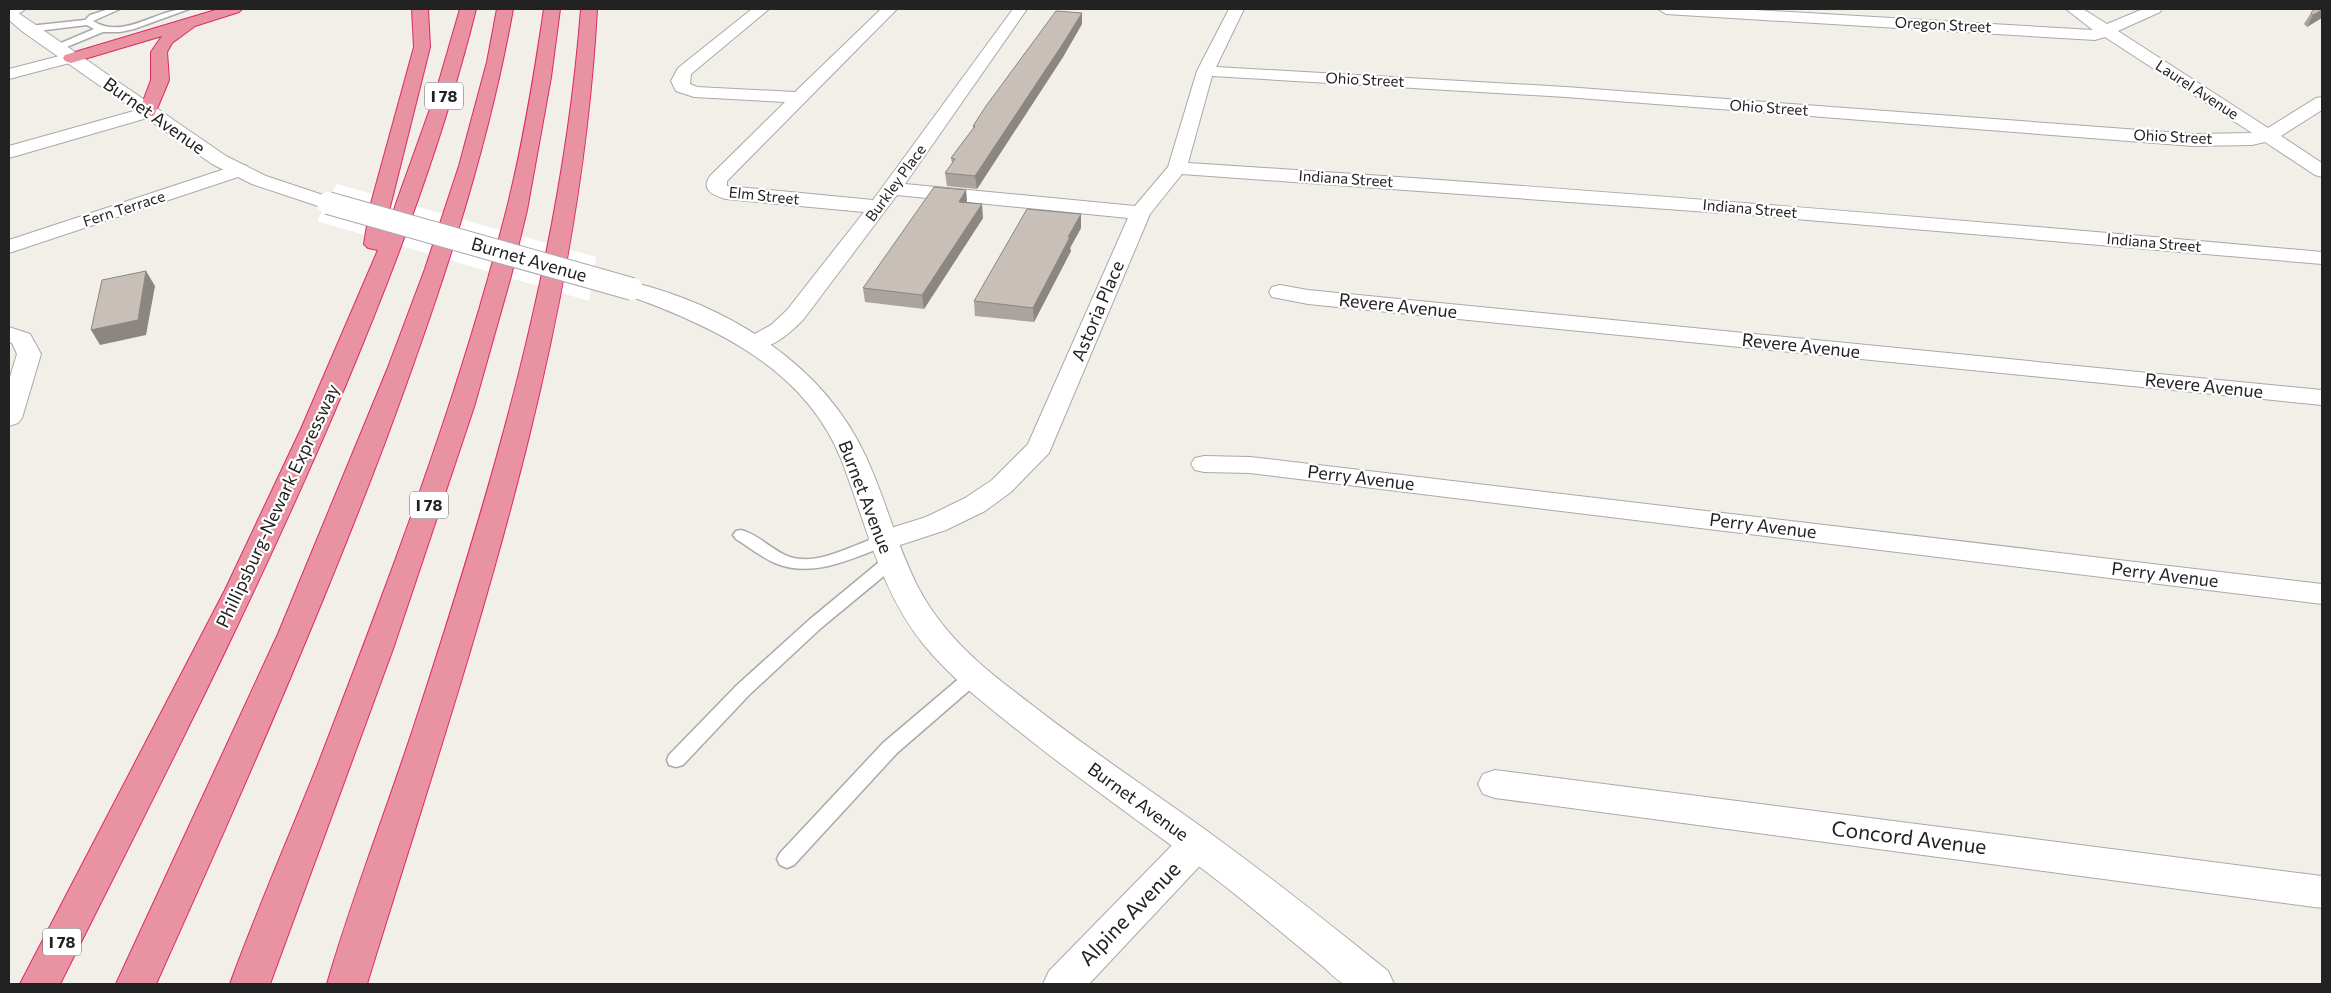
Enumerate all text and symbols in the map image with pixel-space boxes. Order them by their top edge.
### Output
street label: Oregon Street [1894,12,1992,36]
street label: Laurel Avenue [2153,56,2242,123]
street label: Ohio Street [1325,68,1405,90]
street label: Burnet Avenue [99,72,210,158]
road number: I 78 [425,82,463,110]
street label: Ohio Street [1729,95,1809,119]
street label: Ohio Street [2133,125,2213,147]
street label: Burkley Place [861,140,929,224]
street label: Indiana Street [1298,166,1394,190]
street label: Elm Street [728,182,800,208]
street label: Fern Terrace [80,186,167,230]
street label: Indiana Street [1702,195,1798,221]
street label: Indiana Street [2106,229,2202,255]
street label: Burnet Avenue [469,232,590,286]
street label: Astoria Place [1066,257,1128,364]
street label: Revere Avenue [1338,288,1458,322]
street label: Revere Avenue [1741,328,1861,362]
street label: Revere Avenue [2144,368,2264,402]
street label: Phillipsburg-Newark Expressway [211,380,343,631]
street label: Burnet Avenue [834,437,898,556]
street label: Perry Avenue [1306,460,1416,494]
road number: I 78 [410,492,448,518]
street label: Perry Avenue [1708,508,1818,542]
street label: Perry Avenue [2110,557,2220,591]
street label: Burnet Avenue [1084,757,1193,845]
street label: Concord Avenue [1830,815,1988,858]
street label: Alpine Avenue [1073,856,1185,970]
road number: I 78 [43,929,81,956]

